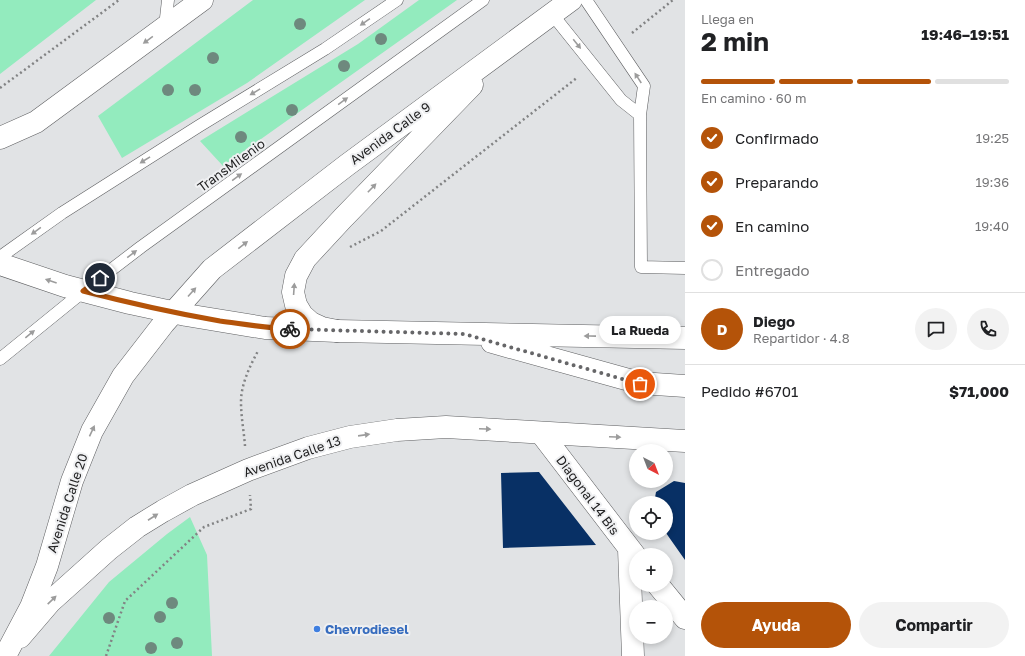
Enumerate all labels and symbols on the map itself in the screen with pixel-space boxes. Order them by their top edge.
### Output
one-way arrow [360,18,370,26]
one-way arrow [142,35,153,44]
one-way arrow [572,39,581,50]
one-way arrow [634,73,642,83]
one-way arrow [250,88,260,96]
one-way arrow [338,98,348,106]
street label: Avenida Calle 9 [347,98,433,168]
street label: TransMilenio [194,135,268,195]
one-way arrow [139,157,151,164]
one-way arrow [232,173,243,182]
one-way arrow [367,183,377,193]
one-way arrow [30,227,41,235]
one-way arrow [238,241,249,249]
one-way arrow [127,250,138,258]
pin [83,261,117,295]
one-way arrow [45,278,57,284]
one-way arrow [291,283,298,295]
one-way arrow [187,287,196,297]
courier [270,309,310,349]
callout: La Rueda [599,316,681,344]
one-way arrow [25,330,36,339]
one-way arrow [583,333,596,339]
pin [623,367,657,401]
one-way arrow [89,426,95,437]
one-way arrow [479,426,491,433]
street label: Avenida Calle 13 [241,432,343,480]
one-way arrow [358,432,370,438]
one-way arrow [609,434,622,440]
north arrow [629,444,673,488]
street label: Avenida Calle 20 [43,451,91,555]
street label: Diagonal 14 Bis [553,452,623,538]
one-way arrow [147,514,159,521]
one-way arrow [47,595,57,605]
place label: Chevrodiesel [325,621,409,637]
marker: Chevrodiesel [312,624,322,634]

